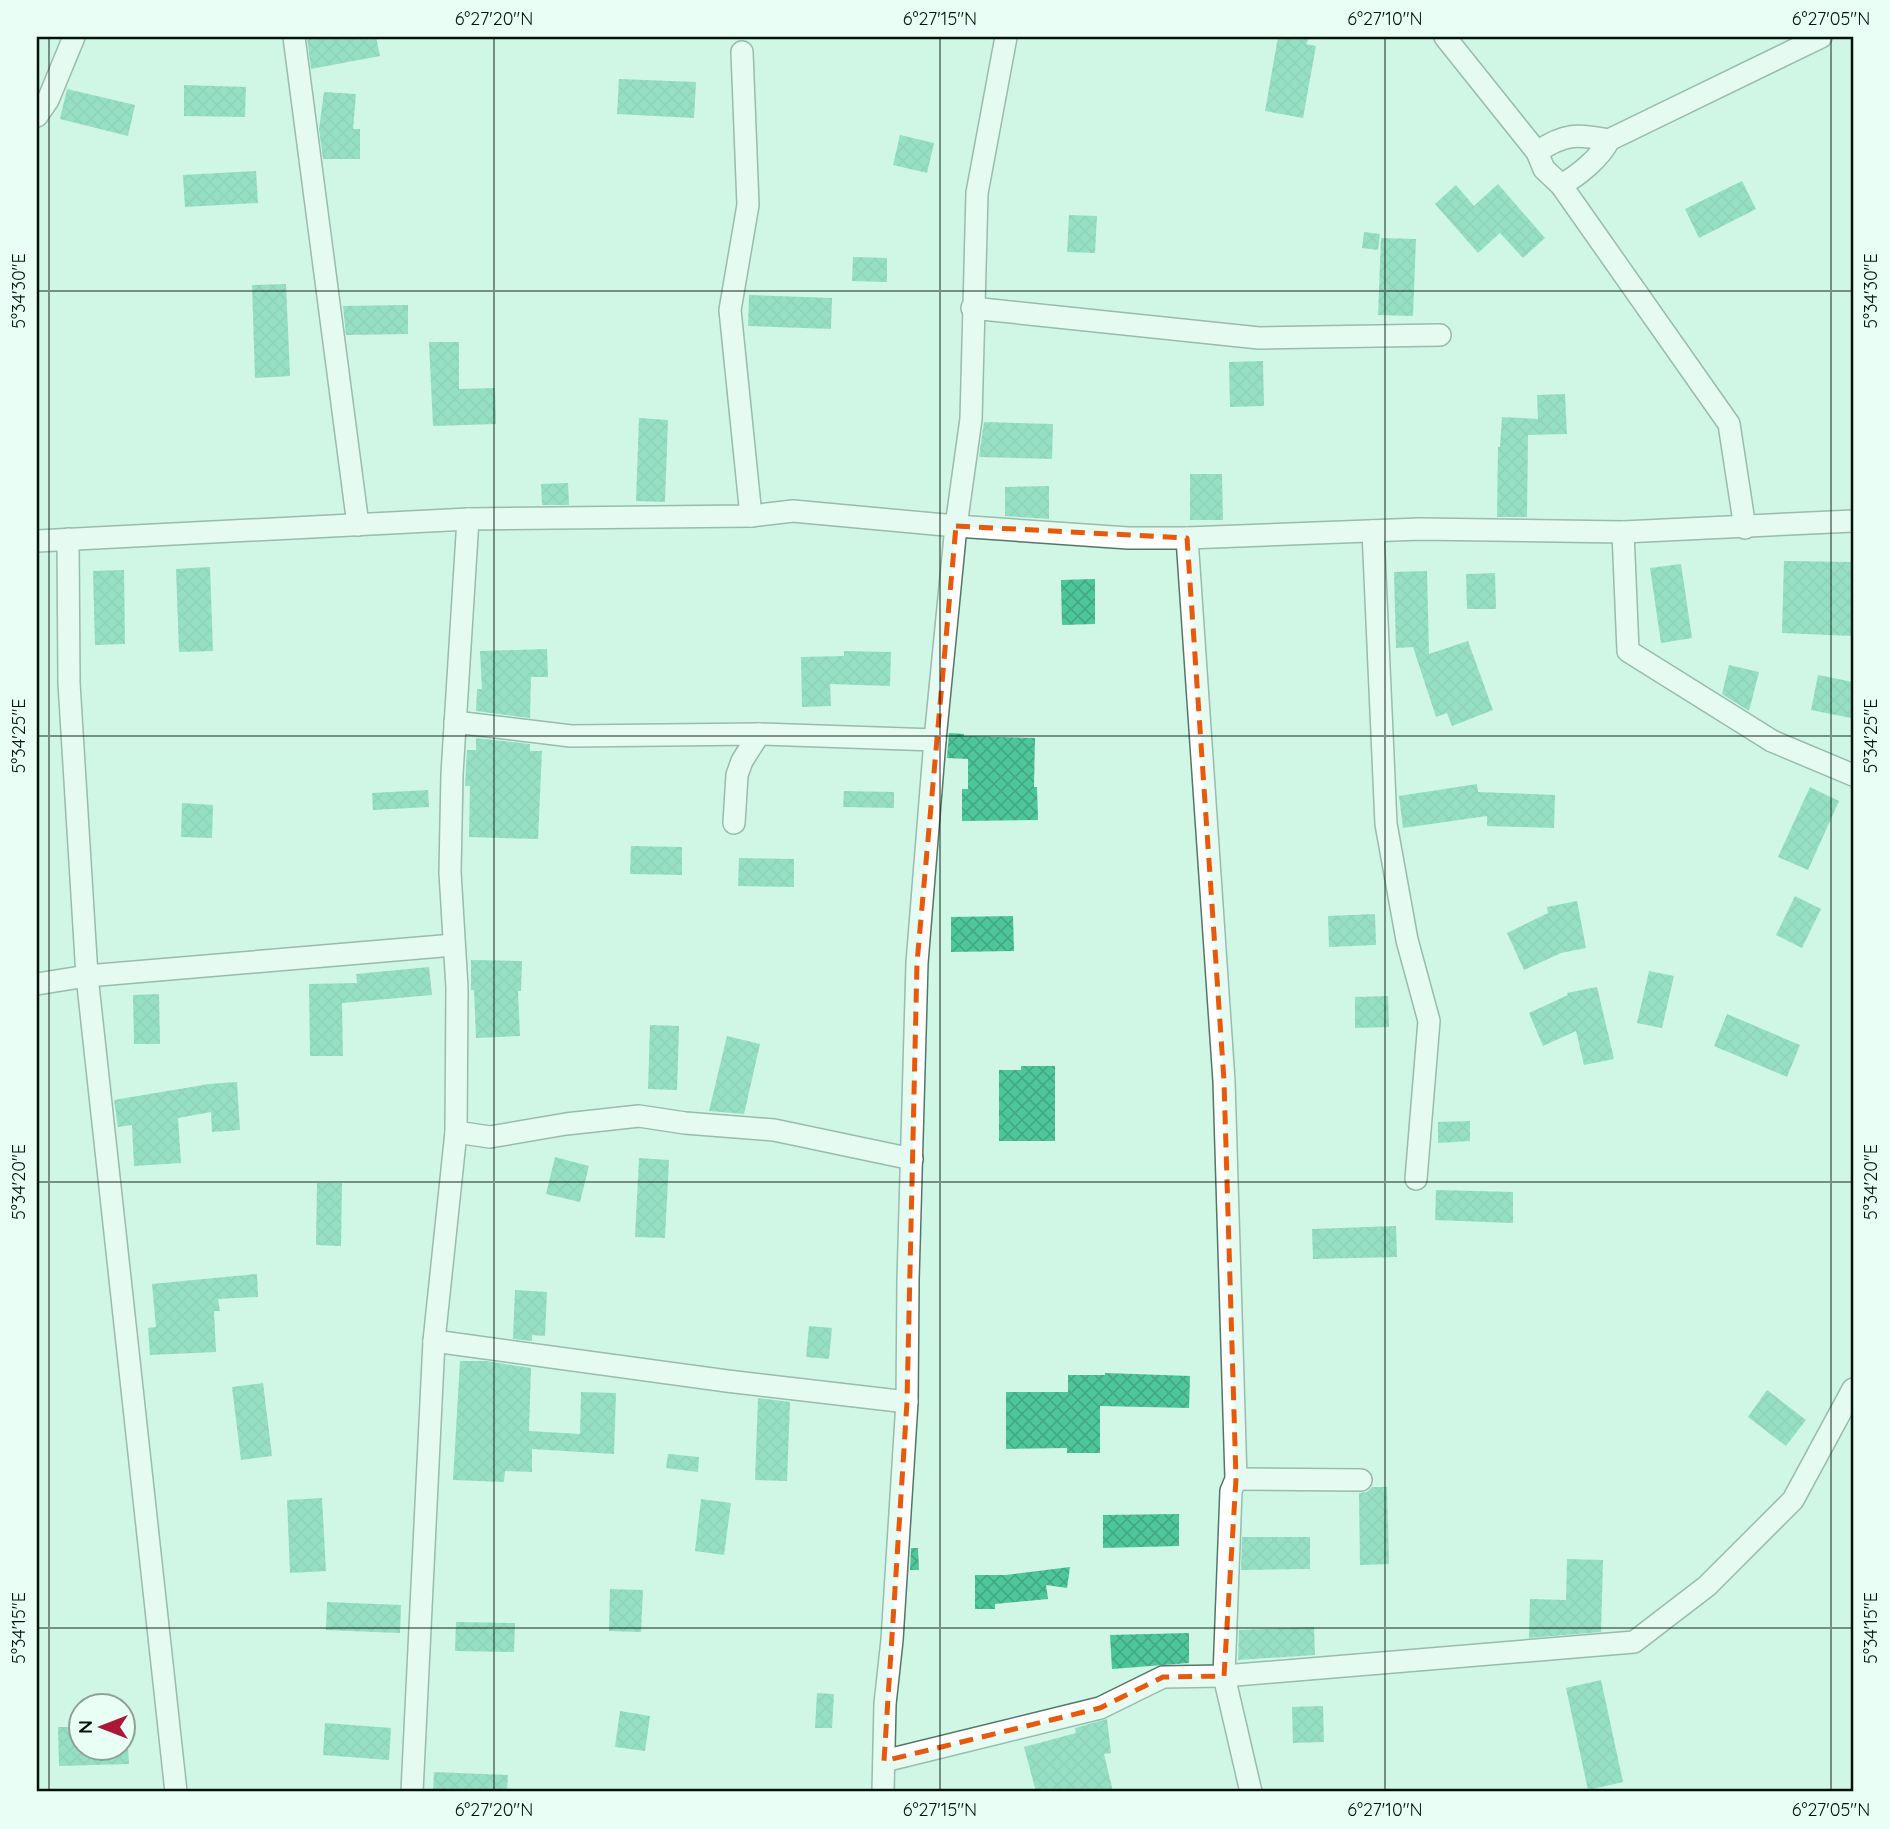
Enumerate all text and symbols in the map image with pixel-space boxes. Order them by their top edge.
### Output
text: 6°27'20"N [455,7,533,30]
text: 6°27'15"N [903,7,977,30]
text: 6°27'10"N [1347,7,1423,30]
text: 6°27'05"N [1792,7,1870,30]
text: 5°34'30"E [7,253,30,329]
text: 5°34'30"E [1859,253,1882,329]
text: 5°34'25"E [7,698,30,774]
text: 5°34'25"E [1859,698,1882,774]
text: 5°34'20"E [7,1144,30,1220]
text: 5°34'20"E [1859,1144,1882,1220]
text: 5°34'15"E [7,1592,30,1664]
text: 5°34'15"E [1859,1592,1882,1664]
north arrow [66,1692,136,1762]
text: N [73,1720,97,1734]
text: 6°27'20"N [455,1798,533,1821]
text: 6°27'15"N [903,1798,977,1821]
text: 6°27'10"N [1347,1798,1423,1821]
text: 6°27'05"N [1792,1798,1870,1821]

